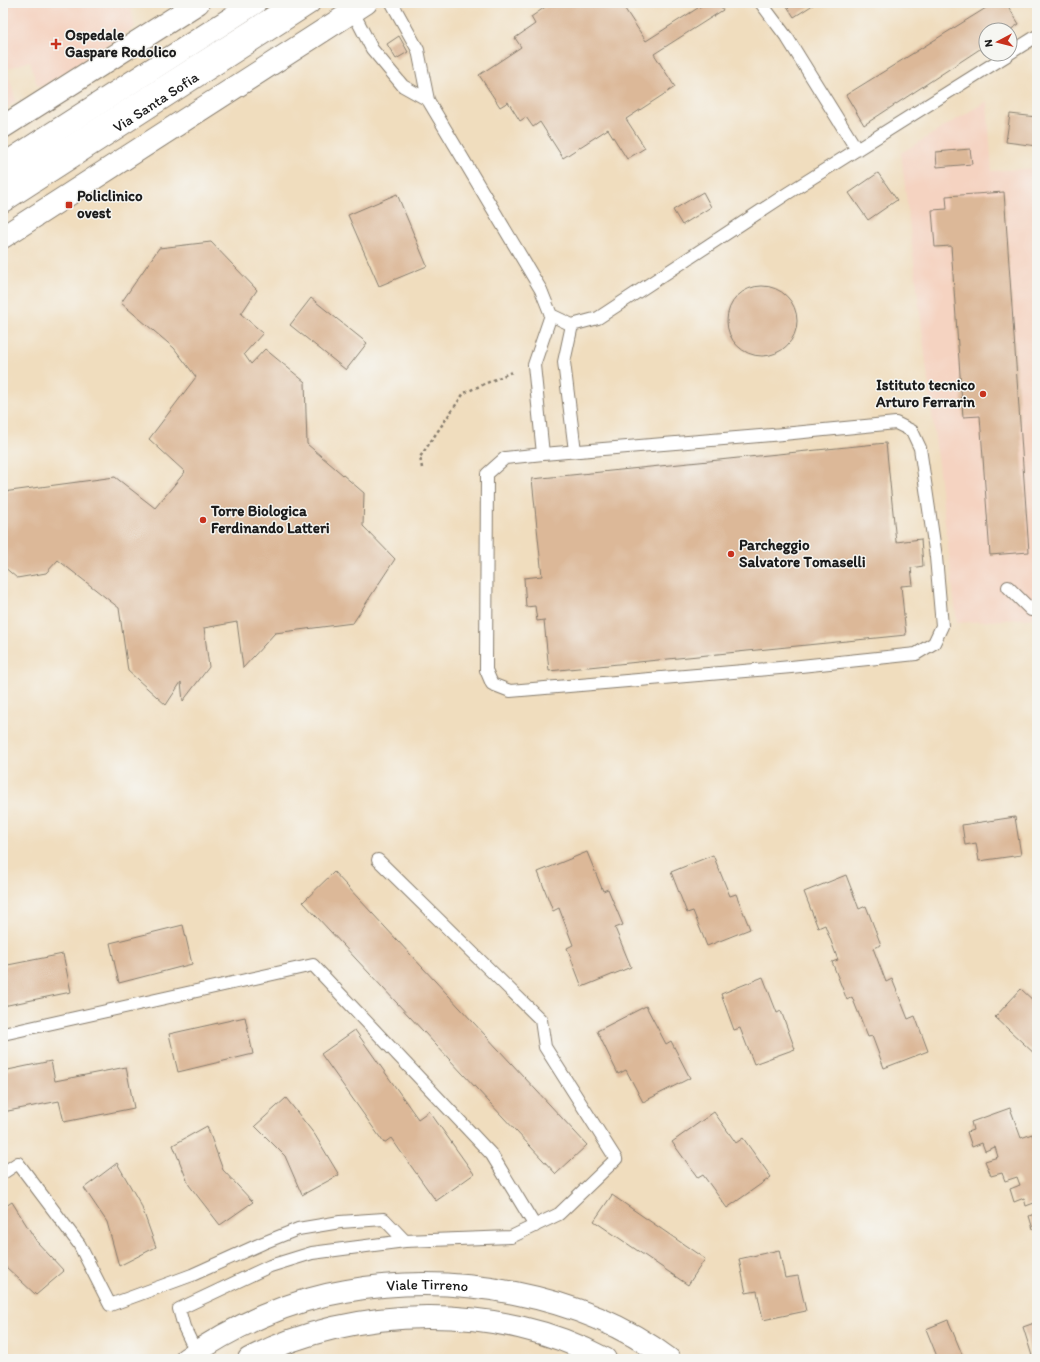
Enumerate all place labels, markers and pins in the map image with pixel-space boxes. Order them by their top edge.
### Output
place label: Ospedale Gaspare Rodolico [65,26,177,62]
marker: Ospedale Gaspare Rodolico [50,38,62,50]
place label: Policlinico ovest [77,187,143,222]
marker: Policlinico ovest [64,200,74,210]
place label: Istituto tecnico Arturo Ferrarin [875,376,976,411]
marker: Istituto tecnico Arturo Ferrarin [978,389,988,399]
place label: Torre Biologica Ferdinando Latteri [210,502,330,537]
marker: Torre Biologica Ferdinando Latteri [198,515,208,525]
place label: Parcheggio Salvatore Tomaselli [739,536,866,571]
marker: Parcheggio Salvatore Tomaselli [726,549,736,559]

